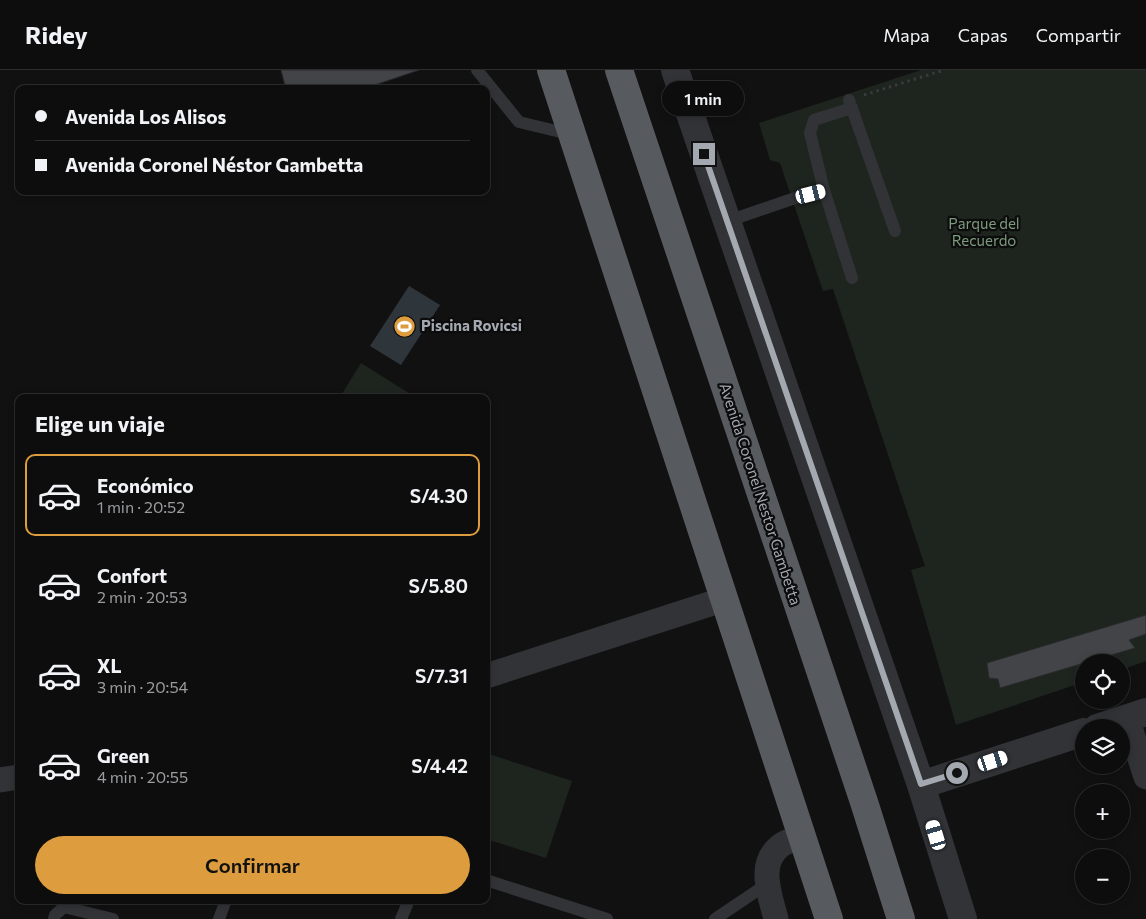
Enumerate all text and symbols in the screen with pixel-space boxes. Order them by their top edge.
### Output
text: Ridey [25,20,88,49]
text: Mapa [883,24,930,46]
text: Capas [958,24,1008,46]
text: Compartir [1036,24,1121,46]
callout: 1 min [663,82,745,116]
text: 1 min [684,89,722,108]
text: Avenida Los Alisos [65,105,226,128]
route end [693,143,715,165]
text: Avenida Coronel Néstor Gambetta [65,153,363,176]
car [794,183,827,205]
park label: Parque del Recuerdo [948,214,1020,249]
sports icon: Piscina Rovicsi [393,314,417,338]
place label: Piscina Rovicsi [421,316,522,334]
street label: Avenida Coronel Nestor Gambetta [716,380,805,607]
text: Elige un viaje [35,410,165,437]
icon: car [37,473,82,518]
text: Económico [97,474,194,497]
text: S/4.30 [410,484,468,507]
text: 1 min · 20:52 [97,497,185,516]
icon: car [37,563,82,608]
text: Confort [97,564,167,587]
text: S/5.80 [409,574,468,597]
text: 2 min · 20:53 [97,587,187,606]
icon: car [37,653,82,698]
text: XL [97,654,122,677]
map controls [1075,654,1130,904]
button: locate [1075,654,1130,709]
text: S/7.31 [415,664,468,687]
text: 3 min · 20:54 [97,677,188,696]
button: layers [1075,719,1130,774]
icon: car [37,743,82,788]
text: Green [97,744,149,767]
car [976,749,1009,773]
text: S/4.42 [411,754,468,777]
route start [946,762,968,784]
text: 4 min · 20:55 [97,767,188,786]
button: + [1075,784,1130,839]
car [924,818,947,852]
button: Confirmar [35,836,470,894]
button: − [1075,849,1130,904]

